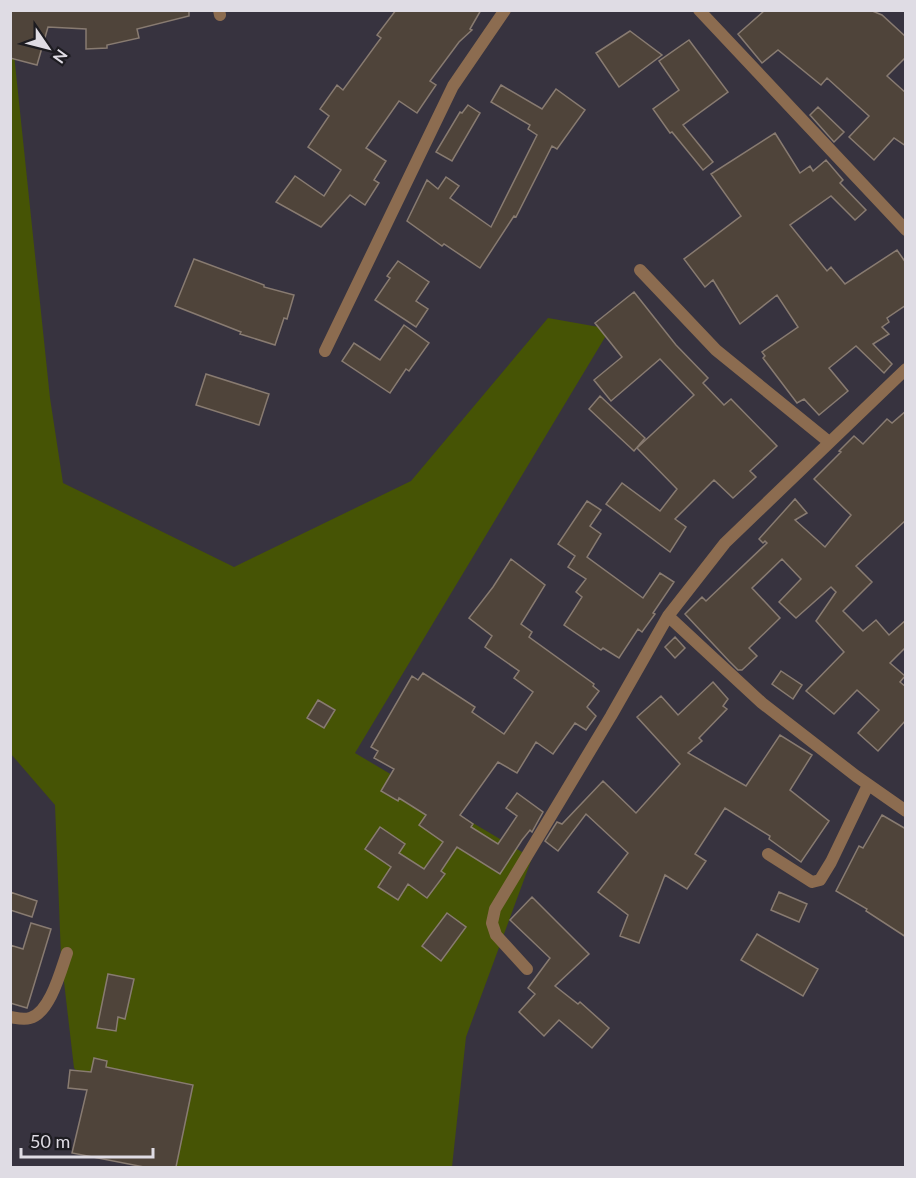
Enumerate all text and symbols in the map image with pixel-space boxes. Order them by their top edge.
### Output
north arrow [18,18,78,78]
text: N [49,46,72,67]
scale bar [21,1121,153,1159]
text: 50 m [30,1130,70,1152]

